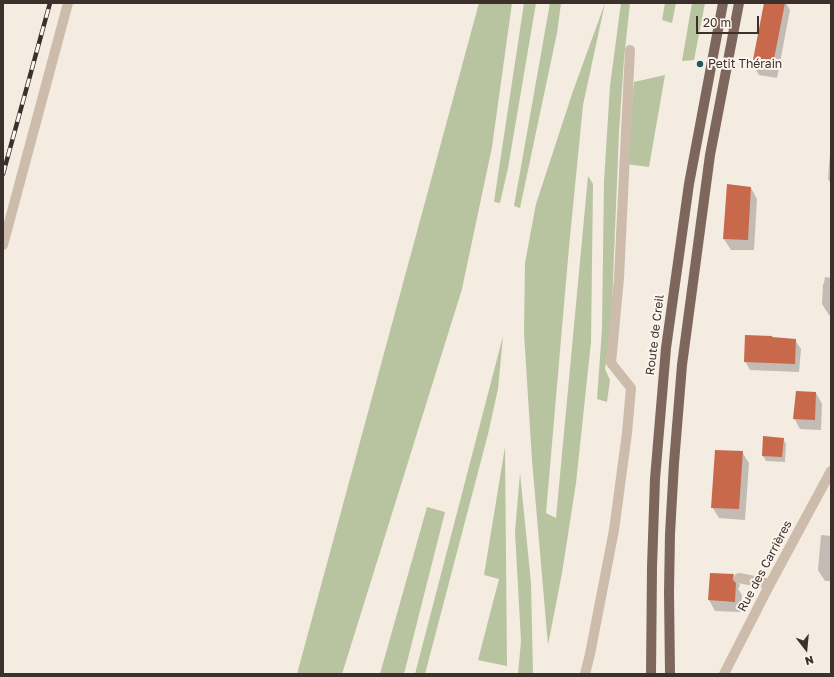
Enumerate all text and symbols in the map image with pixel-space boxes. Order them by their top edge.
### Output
scale bar [698,8,761,34]
text: 20 m [703,15,731,30]
place label: Petit Thérain [708,57,782,71]
marker: Petit Thérain [695,59,705,69]
street label: Route de Creil [643,294,667,376]
street label: Rue des Carrières [735,518,795,614]
north arrow [786,629,826,669]
text: N [804,654,815,668]

